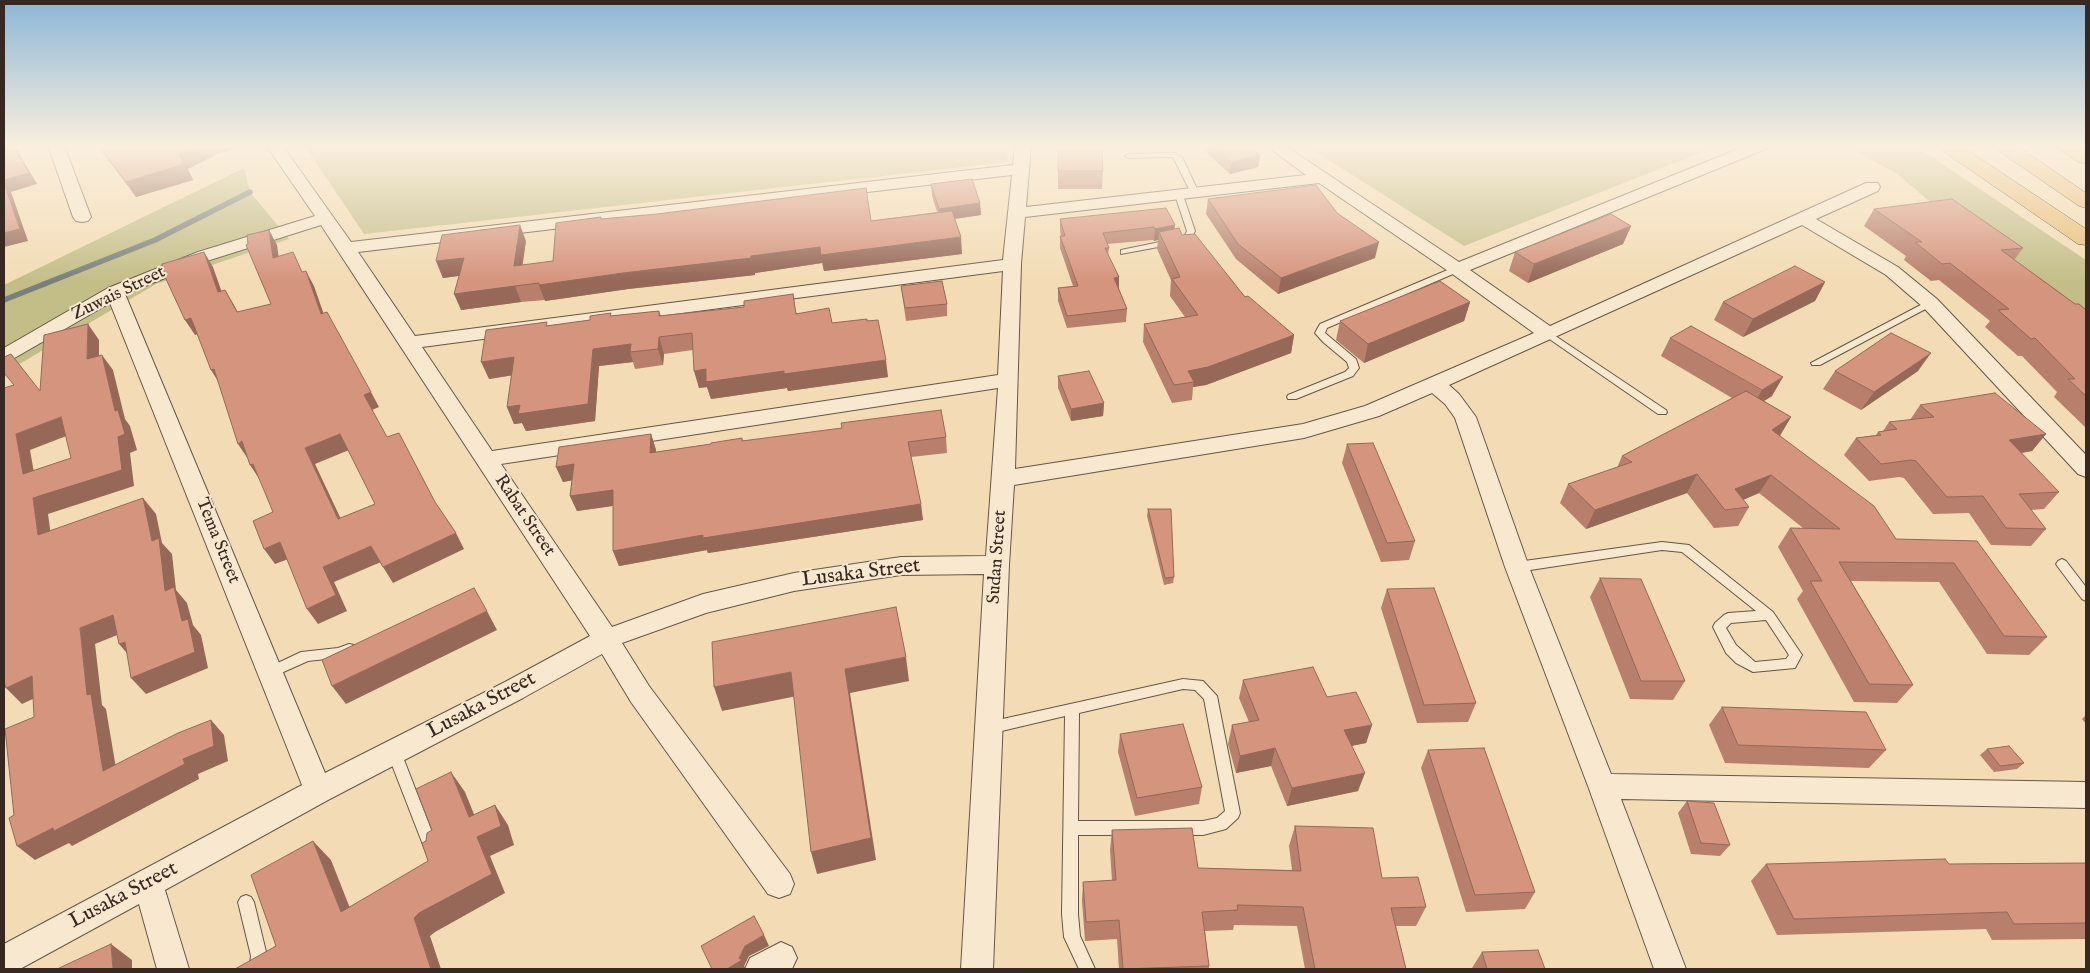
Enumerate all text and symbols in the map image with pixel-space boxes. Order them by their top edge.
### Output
street label: Zuwais Street [69,262,169,326]
street label: Rabat Street [489,471,559,561]
street label: Tema Street [190,495,244,587]
street label: Sudan Street [984,509,1012,605]
street label: Lusaka Street [800,554,922,594]
street label: Lusaka Street [423,667,541,745]
street label: Lusaka Street [65,857,183,935]

